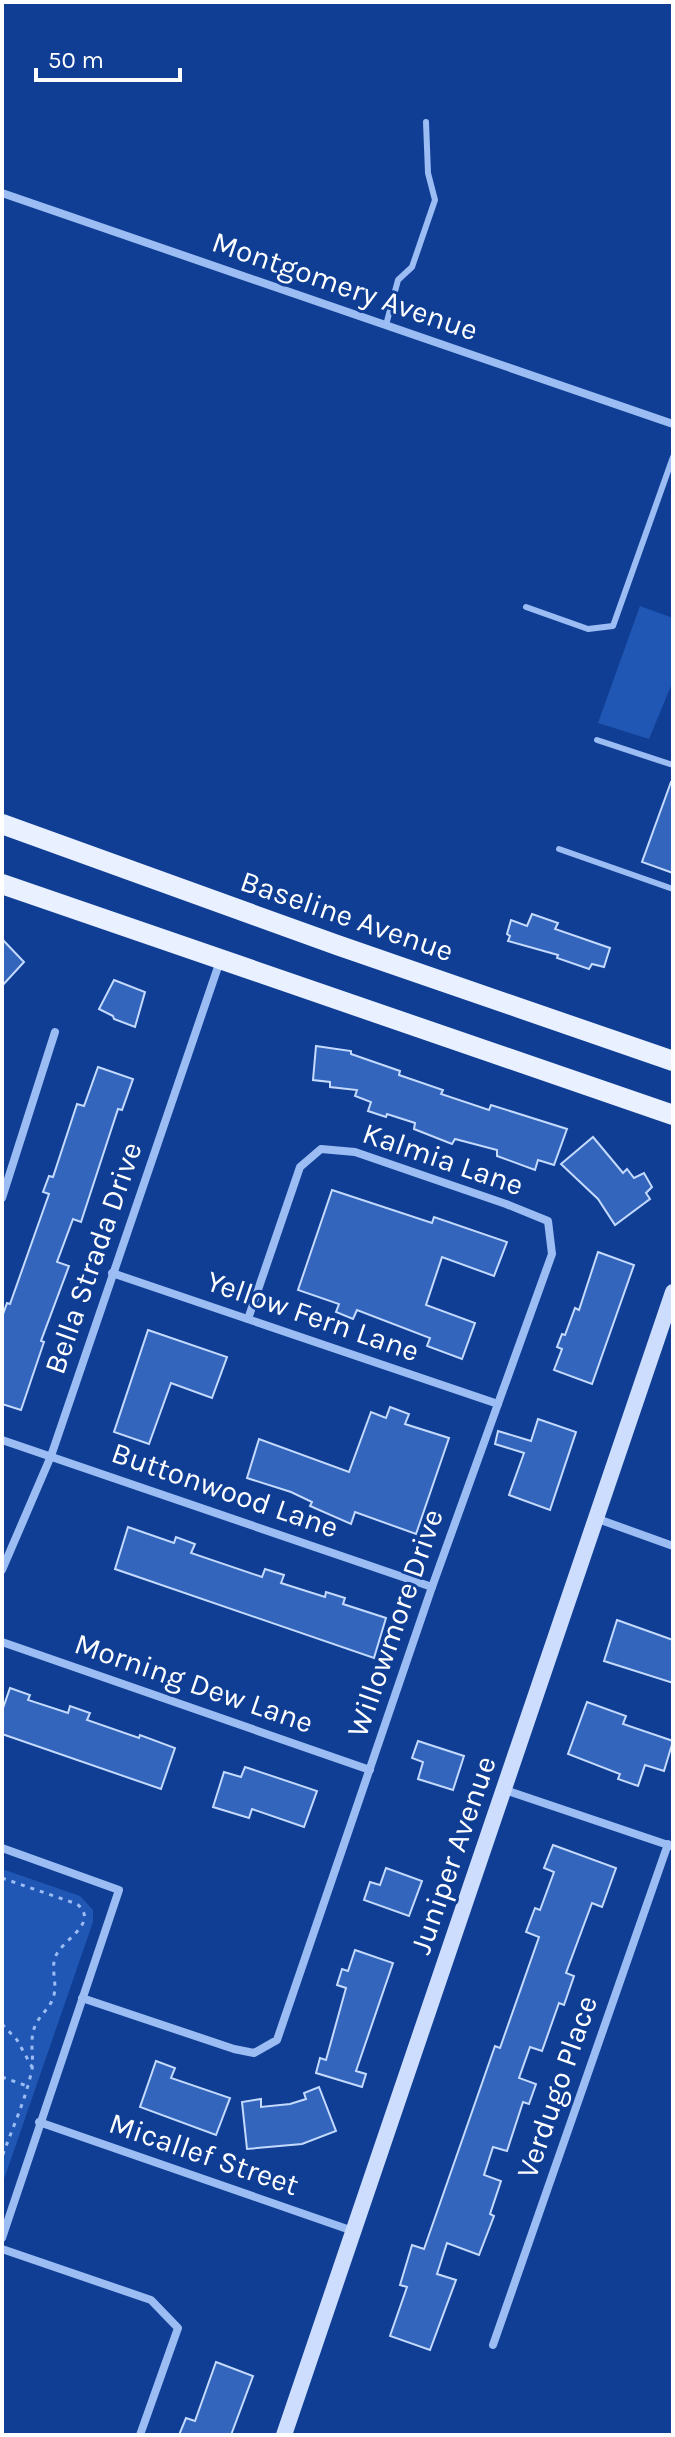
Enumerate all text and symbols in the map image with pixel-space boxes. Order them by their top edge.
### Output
scale bar [36,32,180,82]
text: 50 m [48,46,104,74]
street label: Montgomery Avenue [207,224,483,348]
street label: Baseline Avenue [236,863,458,969]
street label: Kalmia Lane [358,1115,528,1203]
street label: Bella Strada Drive [36,1137,150,1379]
street label: Yellow Fern Lane [202,1263,424,1369]
street label: Buttonwood Lane [107,1434,343,1546]
street label: Willowmore Drive [339,1504,451,1742]
street label: Morning Dew Lane [70,1625,318,1741]
street label: Juniper Avenue [402,1751,504,1959]
street label: Verdugo Place [509,1991,605,2183]
street label: Micallef Street [104,2105,304,2203]

